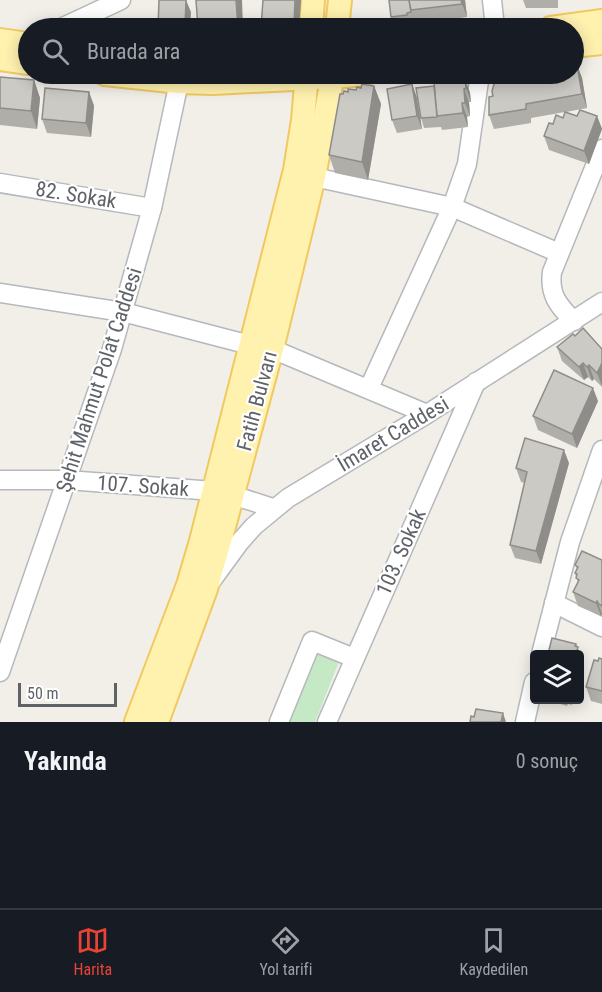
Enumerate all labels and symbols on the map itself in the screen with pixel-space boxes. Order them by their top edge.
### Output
street label: 82. Sokak [34,177,119,213]
street label: Şehit Mahmut Polat Caddesi [51,265,147,495]
street label: Fatih Bulvarı [232,348,282,454]
street label: İmaret Caddesi [333,391,453,477]
street label: 107. Sokak [96,471,190,501]
street label: 103. Sokak [371,505,431,599]
scale bar [18,680,117,708]

